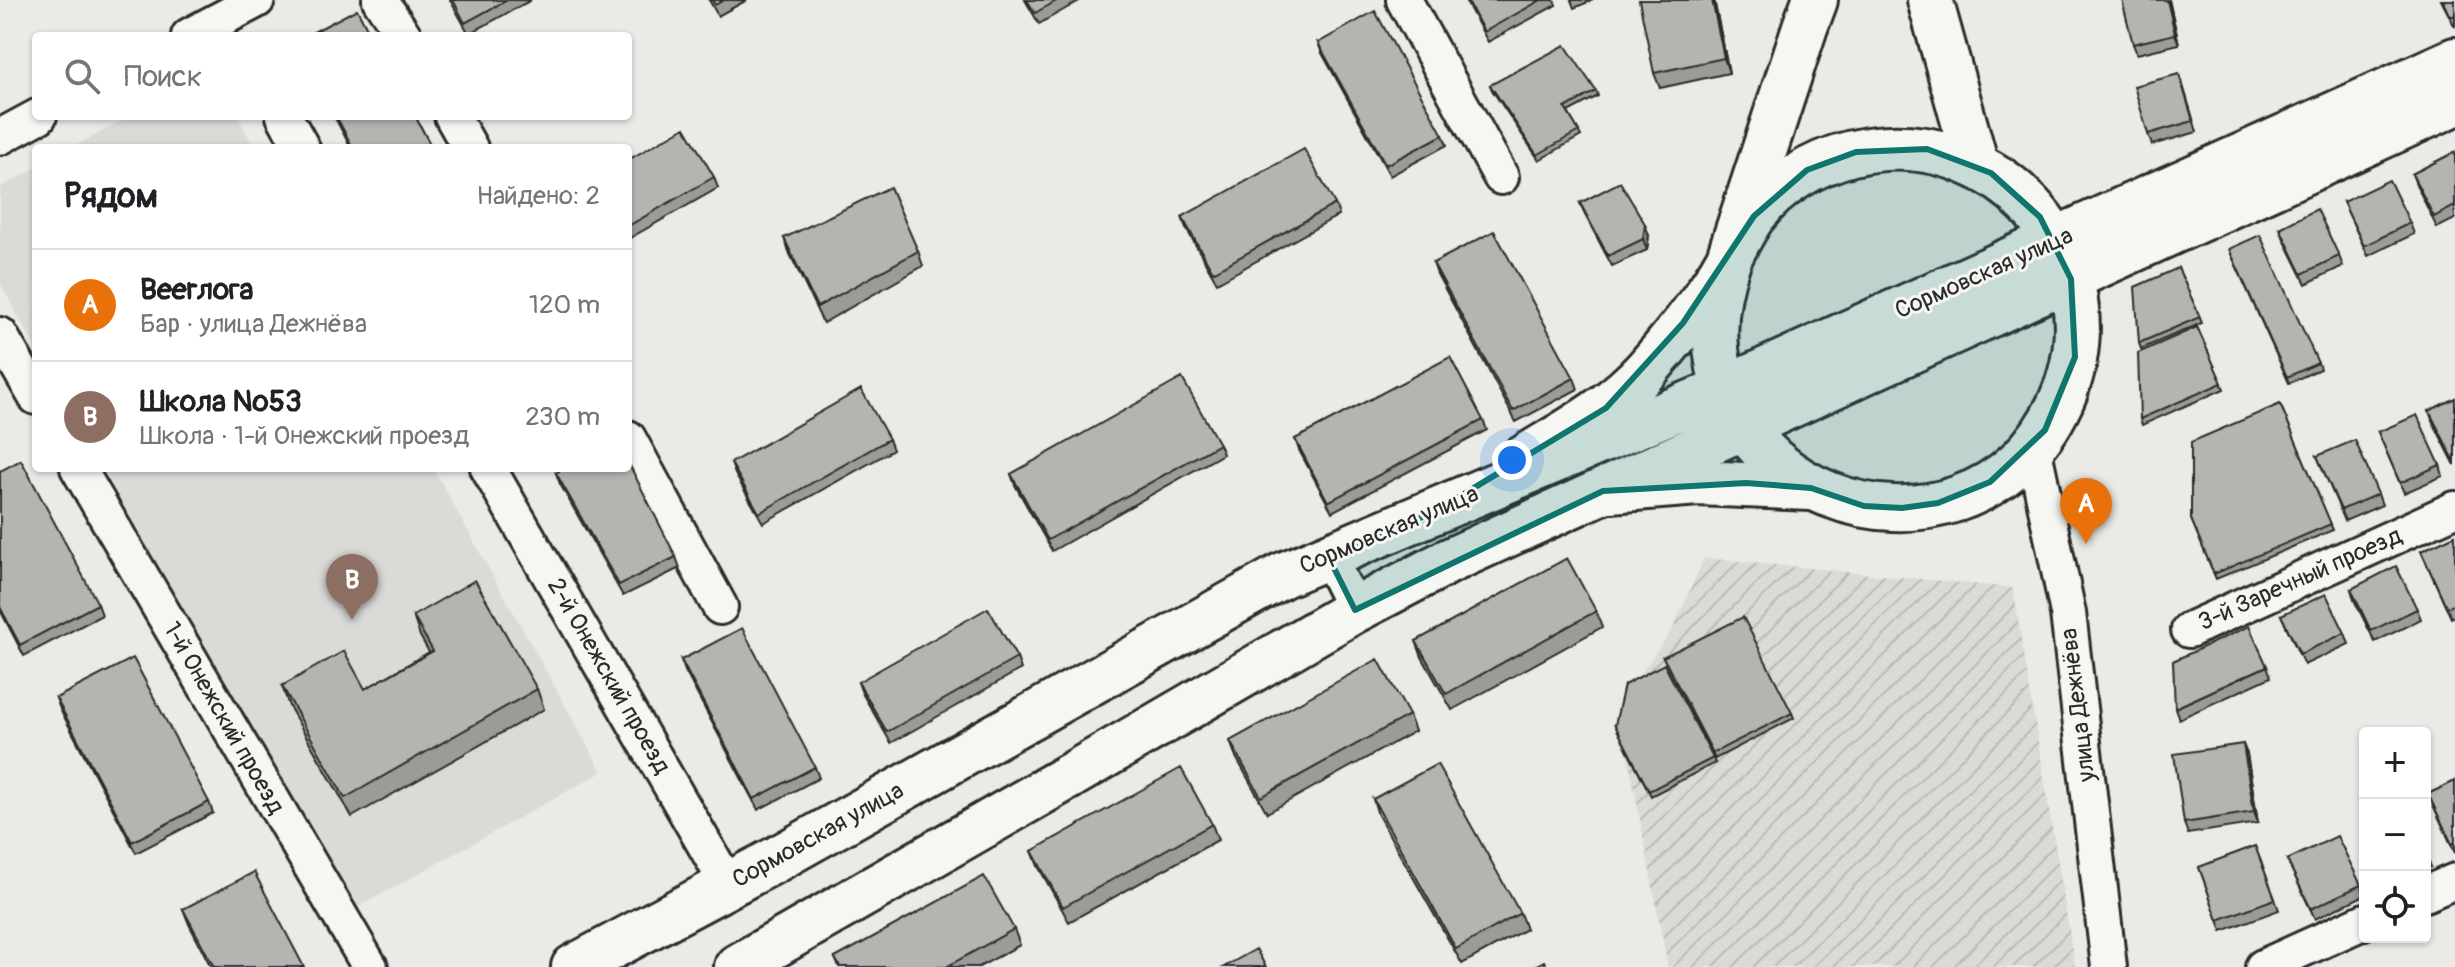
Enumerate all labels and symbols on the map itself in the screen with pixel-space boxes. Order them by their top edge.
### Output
street label: Сормовская улица [1891,221,2077,325]
your location [1492,440,1532,480]
pin: A [2060,478,2112,544]
street label: Сормовская улица [1295,479,1483,581]
street label: 3-й Заречный проезд [2194,521,2407,637]
pin: B [326,554,378,620]
street label: 2-й Онежский проезд [541,573,677,779]
street label: 1-й Онежский проезд [157,617,291,820]
street label: улица Дежнёва [2054,627,2102,784]
street label: Сормовская улица [727,776,909,894]

